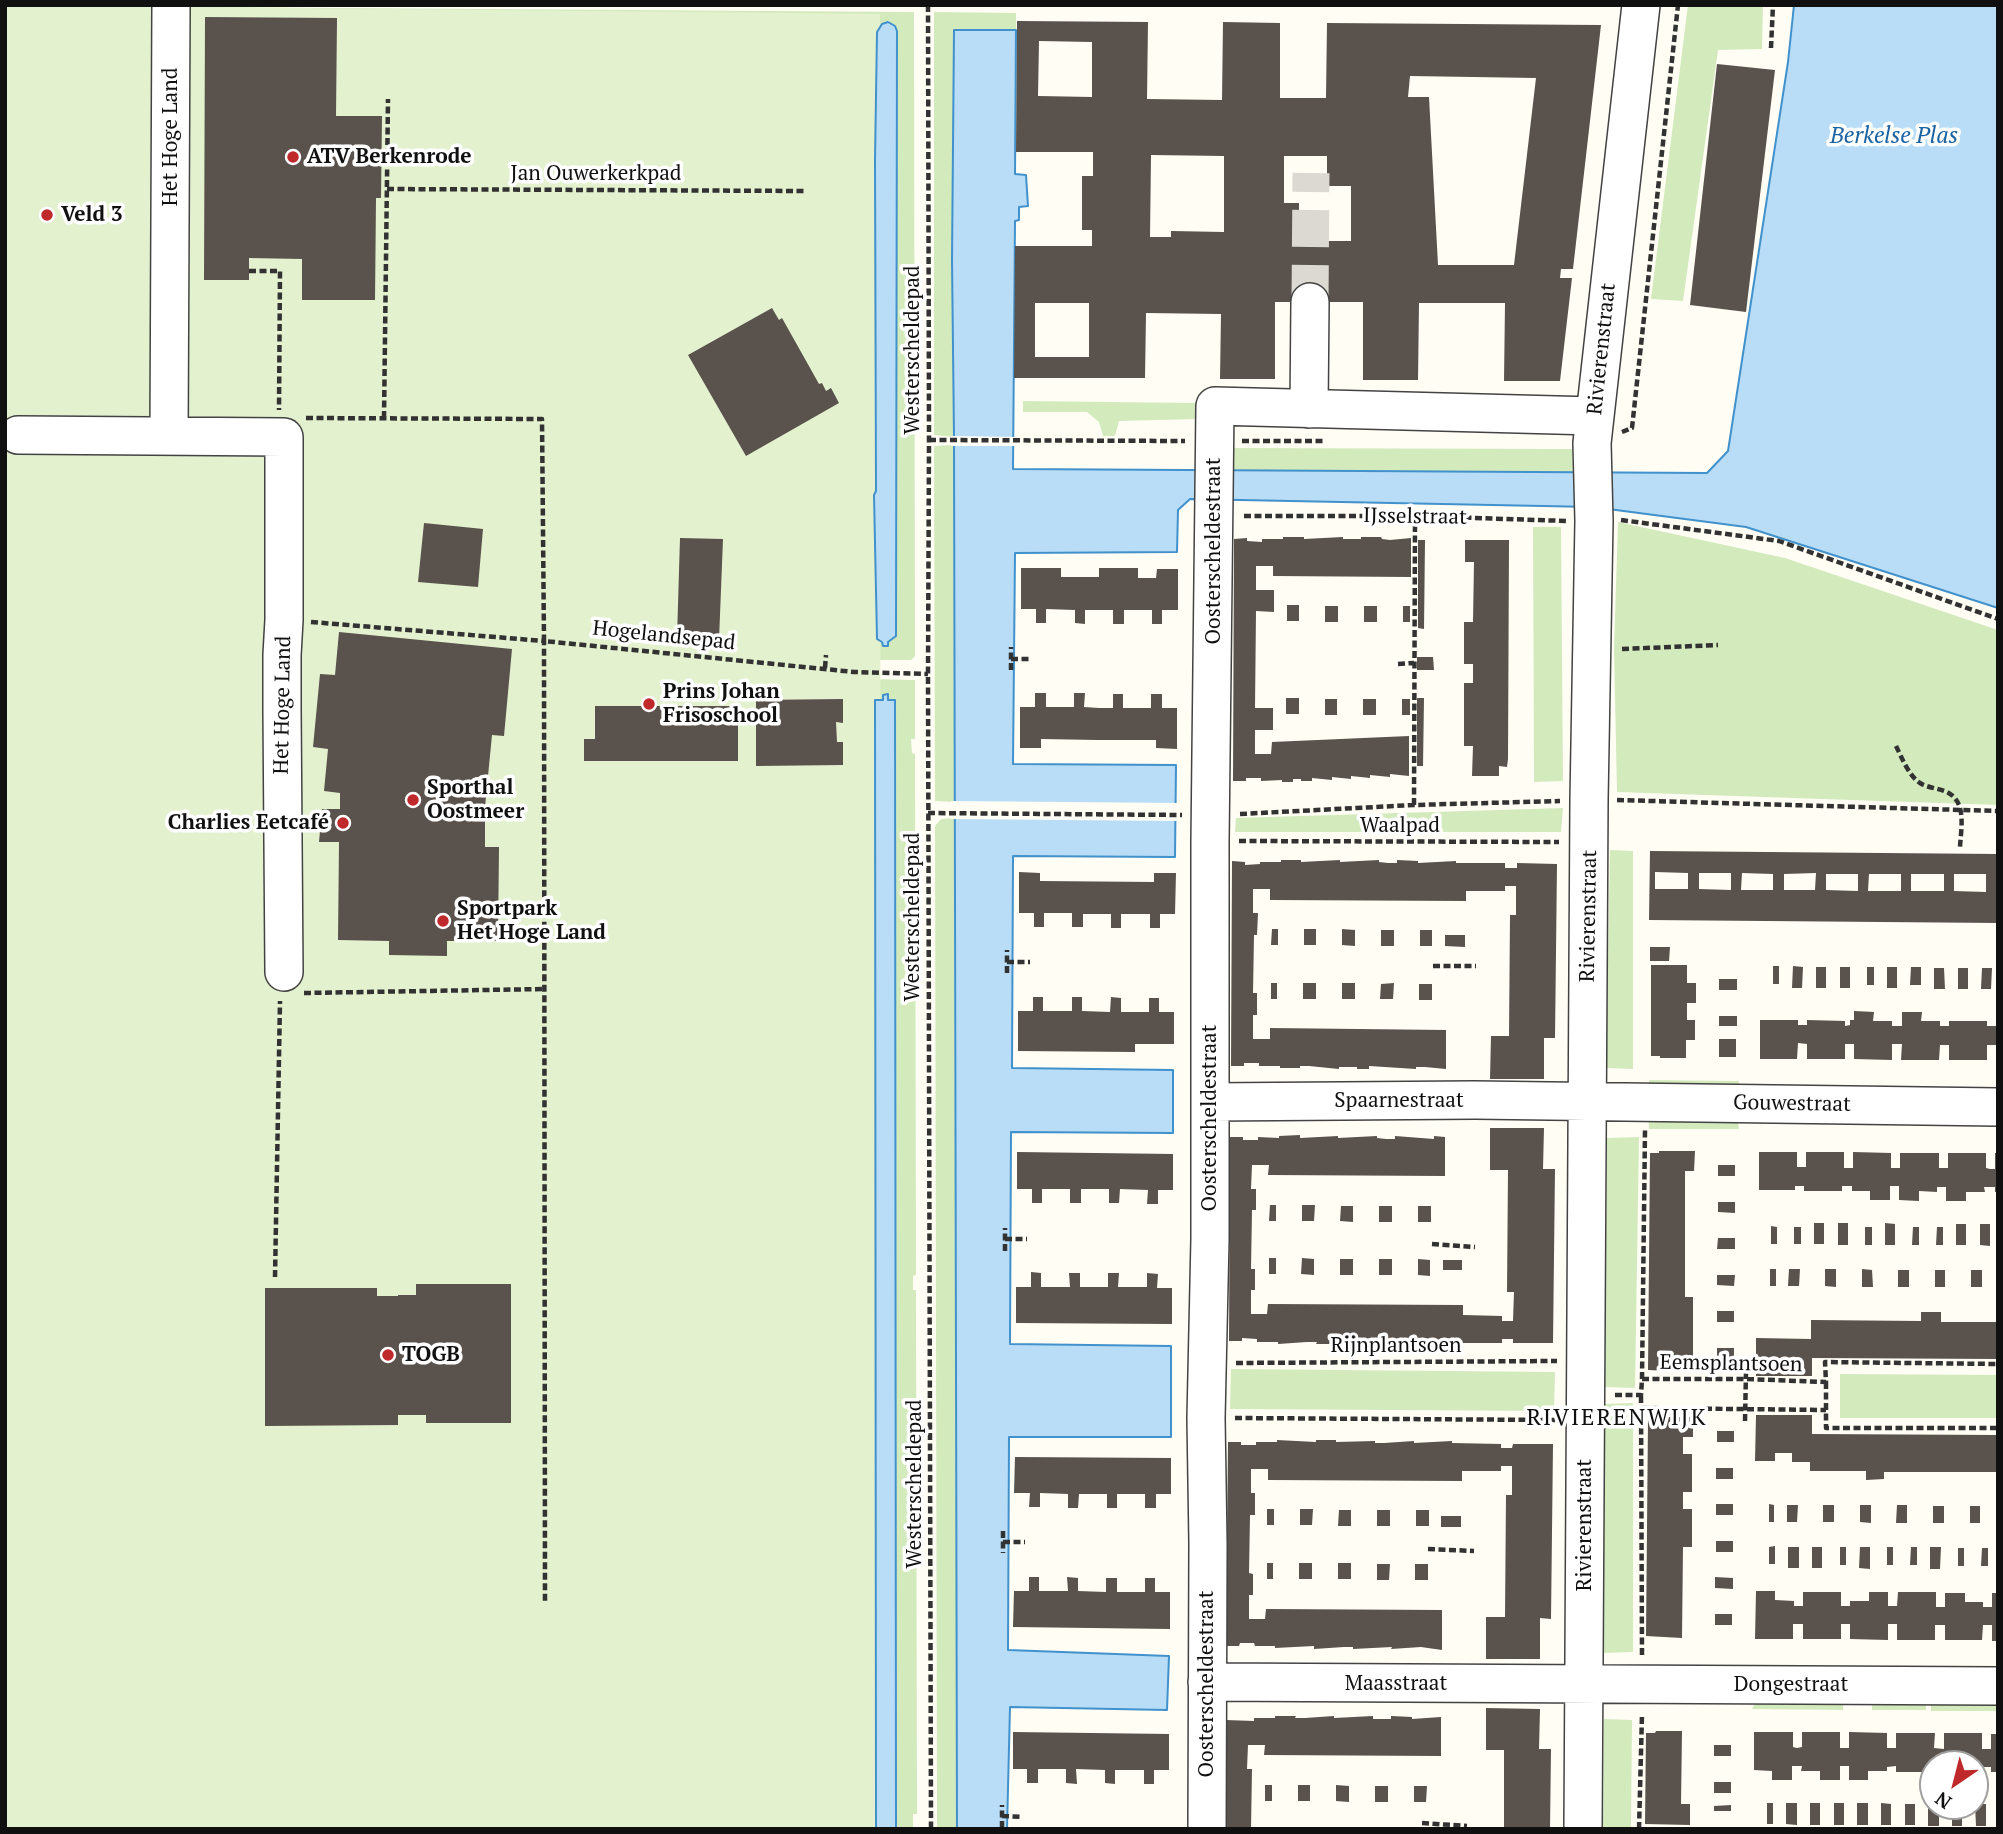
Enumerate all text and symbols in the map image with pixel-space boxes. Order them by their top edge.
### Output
street label: Het Hoge Land [158,68,184,206]
water label: Berkelse Plas [1830,122,1958,150]
place label: ATV Berkenrode [307,144,472,170]
marker: ATV Berkenrode [285,149,301,165]
street label: Jan Ouwerkerkpad [511,161,681,187]
place label: Veld 3 [61,202,123,228]
marker: Veld 3 [39,207,55,223]
street label: Westerscheldepad [900,266,926,434]
street label: Rivierenstraat [1583,282,1621,416]
street label: Oosterscheldestraat [1201,458,1227,644]
street label: IJsselstraat [1363,503,1467,531]
street label: Hogelandsepad [591,616,737,656]
street label: Het Hoge Land [269,635,297,775]
place label: Prins Johan Frisoschool [663,679,780,729]
marker: Prins Johan Frisoschool [641,696,657,712]
place label: Sporthal Oostmeer [427,775,524,825]
marker: Sporthal Oostmeer [405,792,421,808]
place label: Charlies Eetcafé [168,810,329,836]
street label: Waalpad [1360,813,1440,839]
marker: Charlies Eetcafé [335,815,351,831]
street label: Westerscheldepad [900,833,926,1001]
street label: Rivierenstraat [1575,850,1603,982]
place label: Sportpark Het Hoge Land [457,896,606,946]
marker: Sportpark Het Hoge Land [435,913,451,929]
street label: Oosterscheldestraat [1197,1025,1223,1211]
street label: Spaarnestraat [1334,1088,1464,1114]
street label: Gouwestraat [1733,1090,1851,1118]
street label: Rijnplantsoen [1330,1333,1462,1359]
place label: TOGB [402,1342,460,1368]
marker: TOGB [380,1347,396,1363]
street label: Eemsplantsoen [1659,1350,1803,1378]
street label: Westerscheldepad [902,1400,928,1568]
district label: RIVIERENWIJK [1528,1404,1706,1432]
street label: Rivierenstraat [1572,1459,1598,1591]
street label: Oosterscheldestraat [1194,1591,1220,1777]
street label: Maasstraat [1345,1671,1447,1697]
street label: Dongestraat [1734,1672,1848,1698]
north arrow [1919,1750,1989,1820]
text: N [1930,1787,1956,1815]

